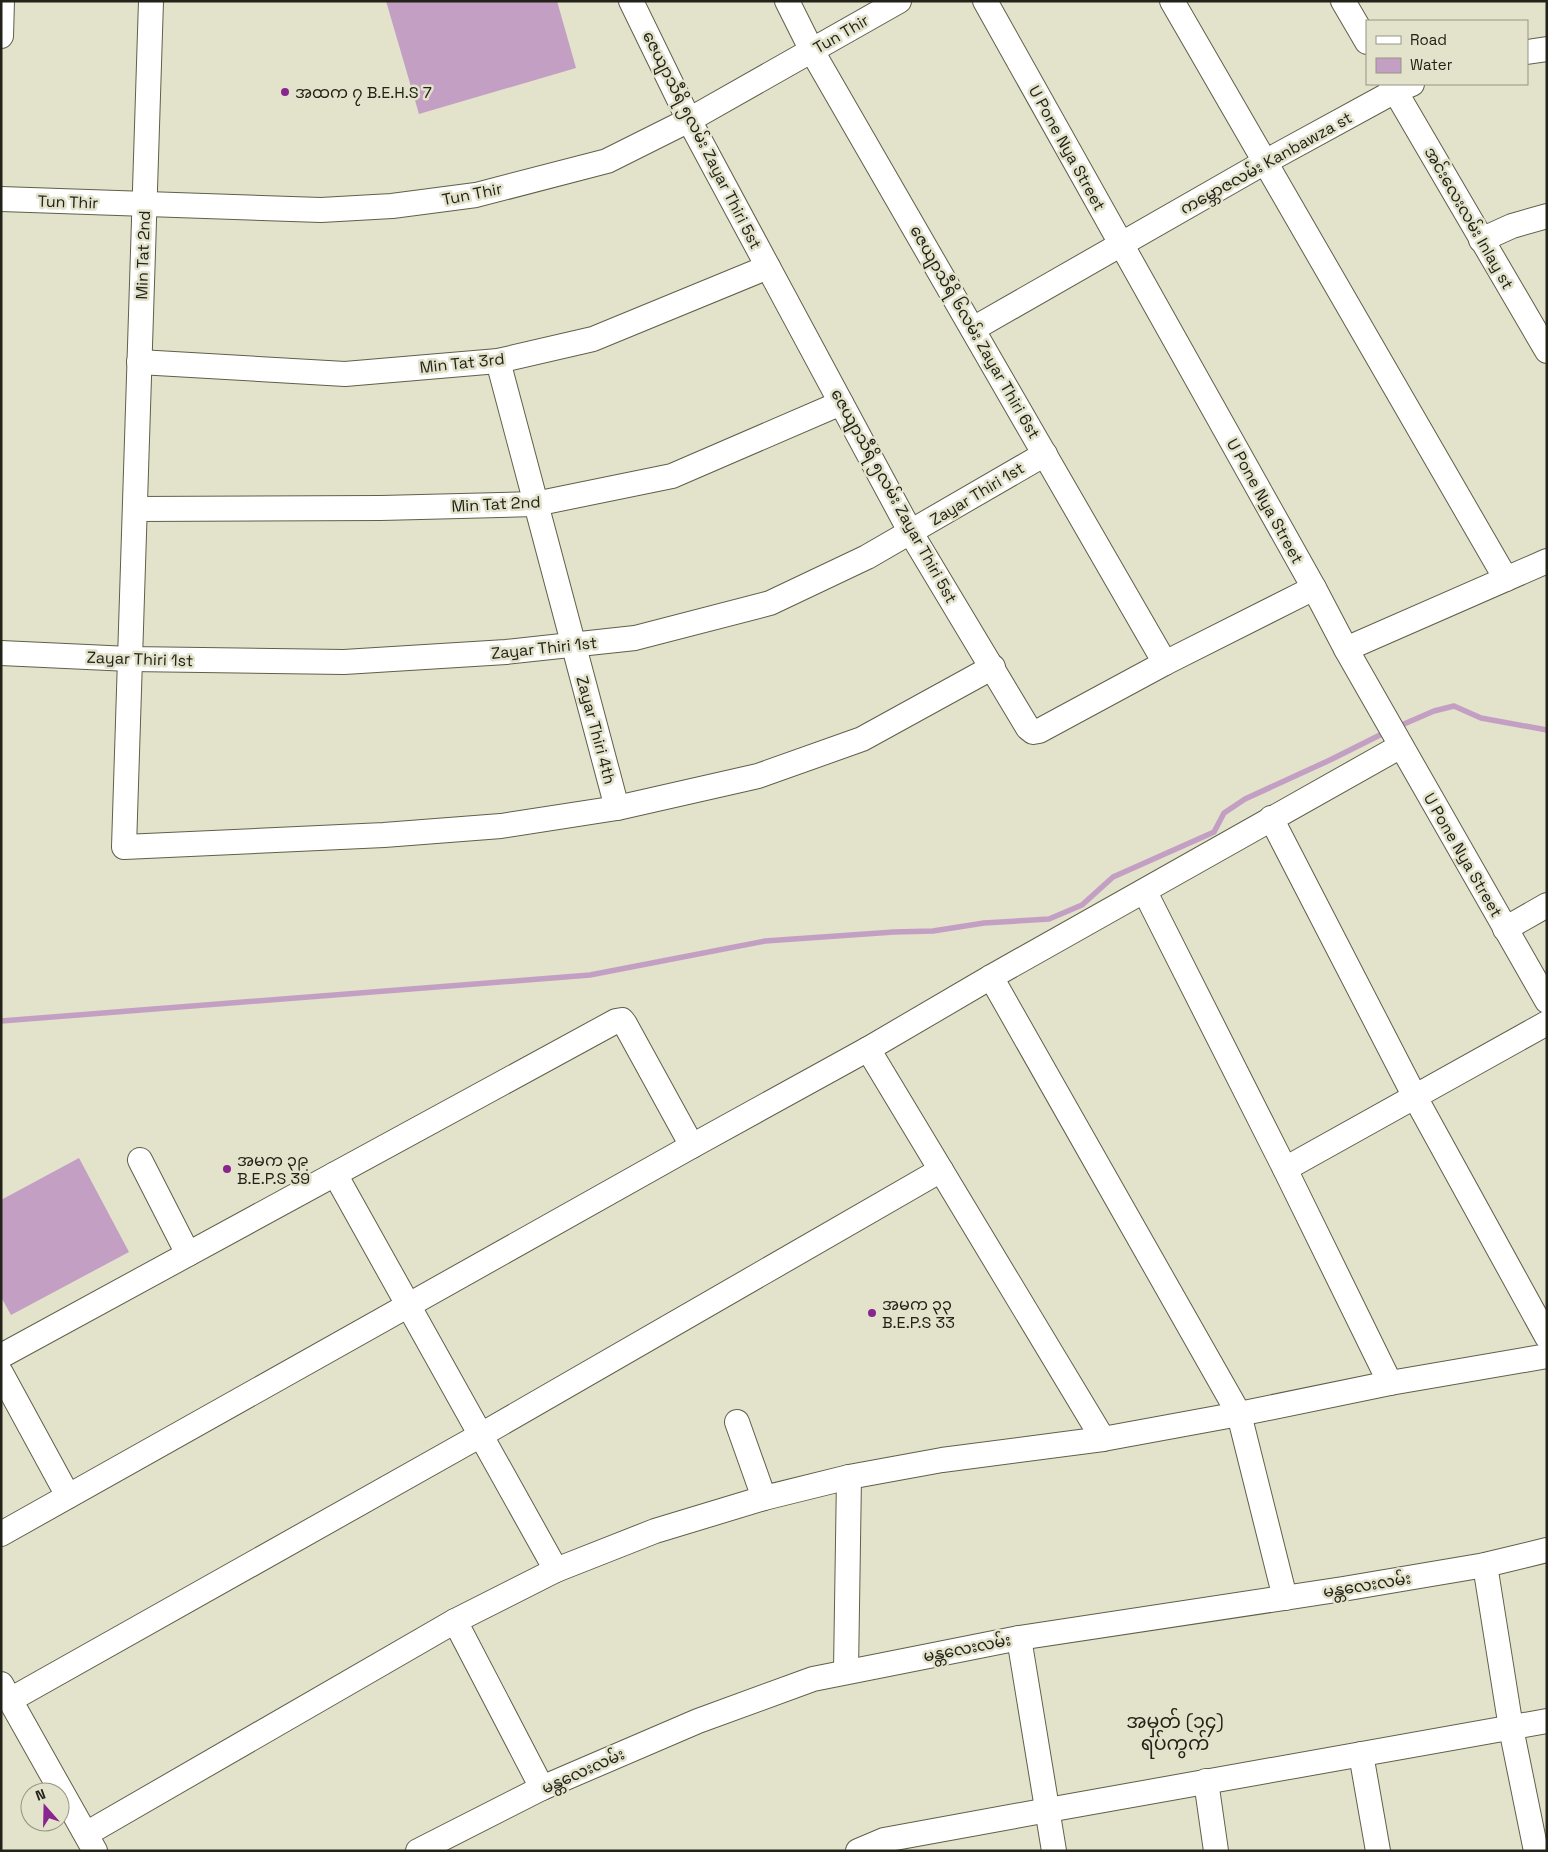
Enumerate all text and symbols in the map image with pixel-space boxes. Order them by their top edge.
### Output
street label: Tun Thir [809,10,873,58]
legend [1366,20,1528,85]
street label: ဇေယျာသီရိ ၅လမ်း Zayar Thiri 5st [635,27,767,254]
text: Road [1410,30,1447,49]
text: Water [1410,55,1453,74]
place label: အထက ၇ B.E.H.S 7 [295,82,432,106]
street label: U Pone Nya Street [1024,82,1110,214]
marker: အထက ၇ B.E.H.S 7 [279,86,291,98]
street label: ကမ္ဘောဇလမ်း Kanbawza st [1176,106,1357,222]
street label: အင်းလေးလမ်း Inlay st [1420,142,1519,293]
street label: Tun Thir [440,178,504,210]
street label: Tun Thir [37,190,99,214]
street label: Min Tat 2nd [131,210,155,300]
street label: ဇေယျာသီရိ ၆လမ်း Zayar Thiri 6st [903,221,1046,444]
street label: Min Tat 3rd [419,348,505,378]
street label: ဇေယျာသီရိ ၅လမ်း Zayar Thiri 5st [824,385,963,608]
street label: U Pone Nya Street [1222,435,1308,567]
street label: Zayar Thiri 1st [926,458,1028,530]
street label: Min Tat 2nd [451,491,541,517]
street label: Zayar Thiri 1st [490,632,598,664]
street label: Zayar Thiri 1st [86,647,194,671]
street label: Zayar Thiri 4th [571,674,621,786]
street label: U Pone Nya Street [1419,789,1507,921]
place label: အမက ၃၉ B.E.P.S 39 [237,1150,310,1189]
marker: အမက ၃၉ B.E.P.S 39 [221,1163,233,1175]
place label: အမက ၃၃ B.E.P.S 33 [882,1294,955,1333]
marker: အမက ၃၃ B.E.P.S 33 [866,1307,878,1319]
street label: မန္တလေးလမ်း [1321,1567,1413,1605]
street label: မန္တလေးလမ်း [921,1628,1013,1670]
district label: အမှတ် (၁၄) ရပ်ကွက် [1126,1707,1224,1759]
street label: မန္တလေးလမ်း [538,1742,629,1801]
north arrow [20,1782,70,1832]
text: N [33,1785,48,1805]

